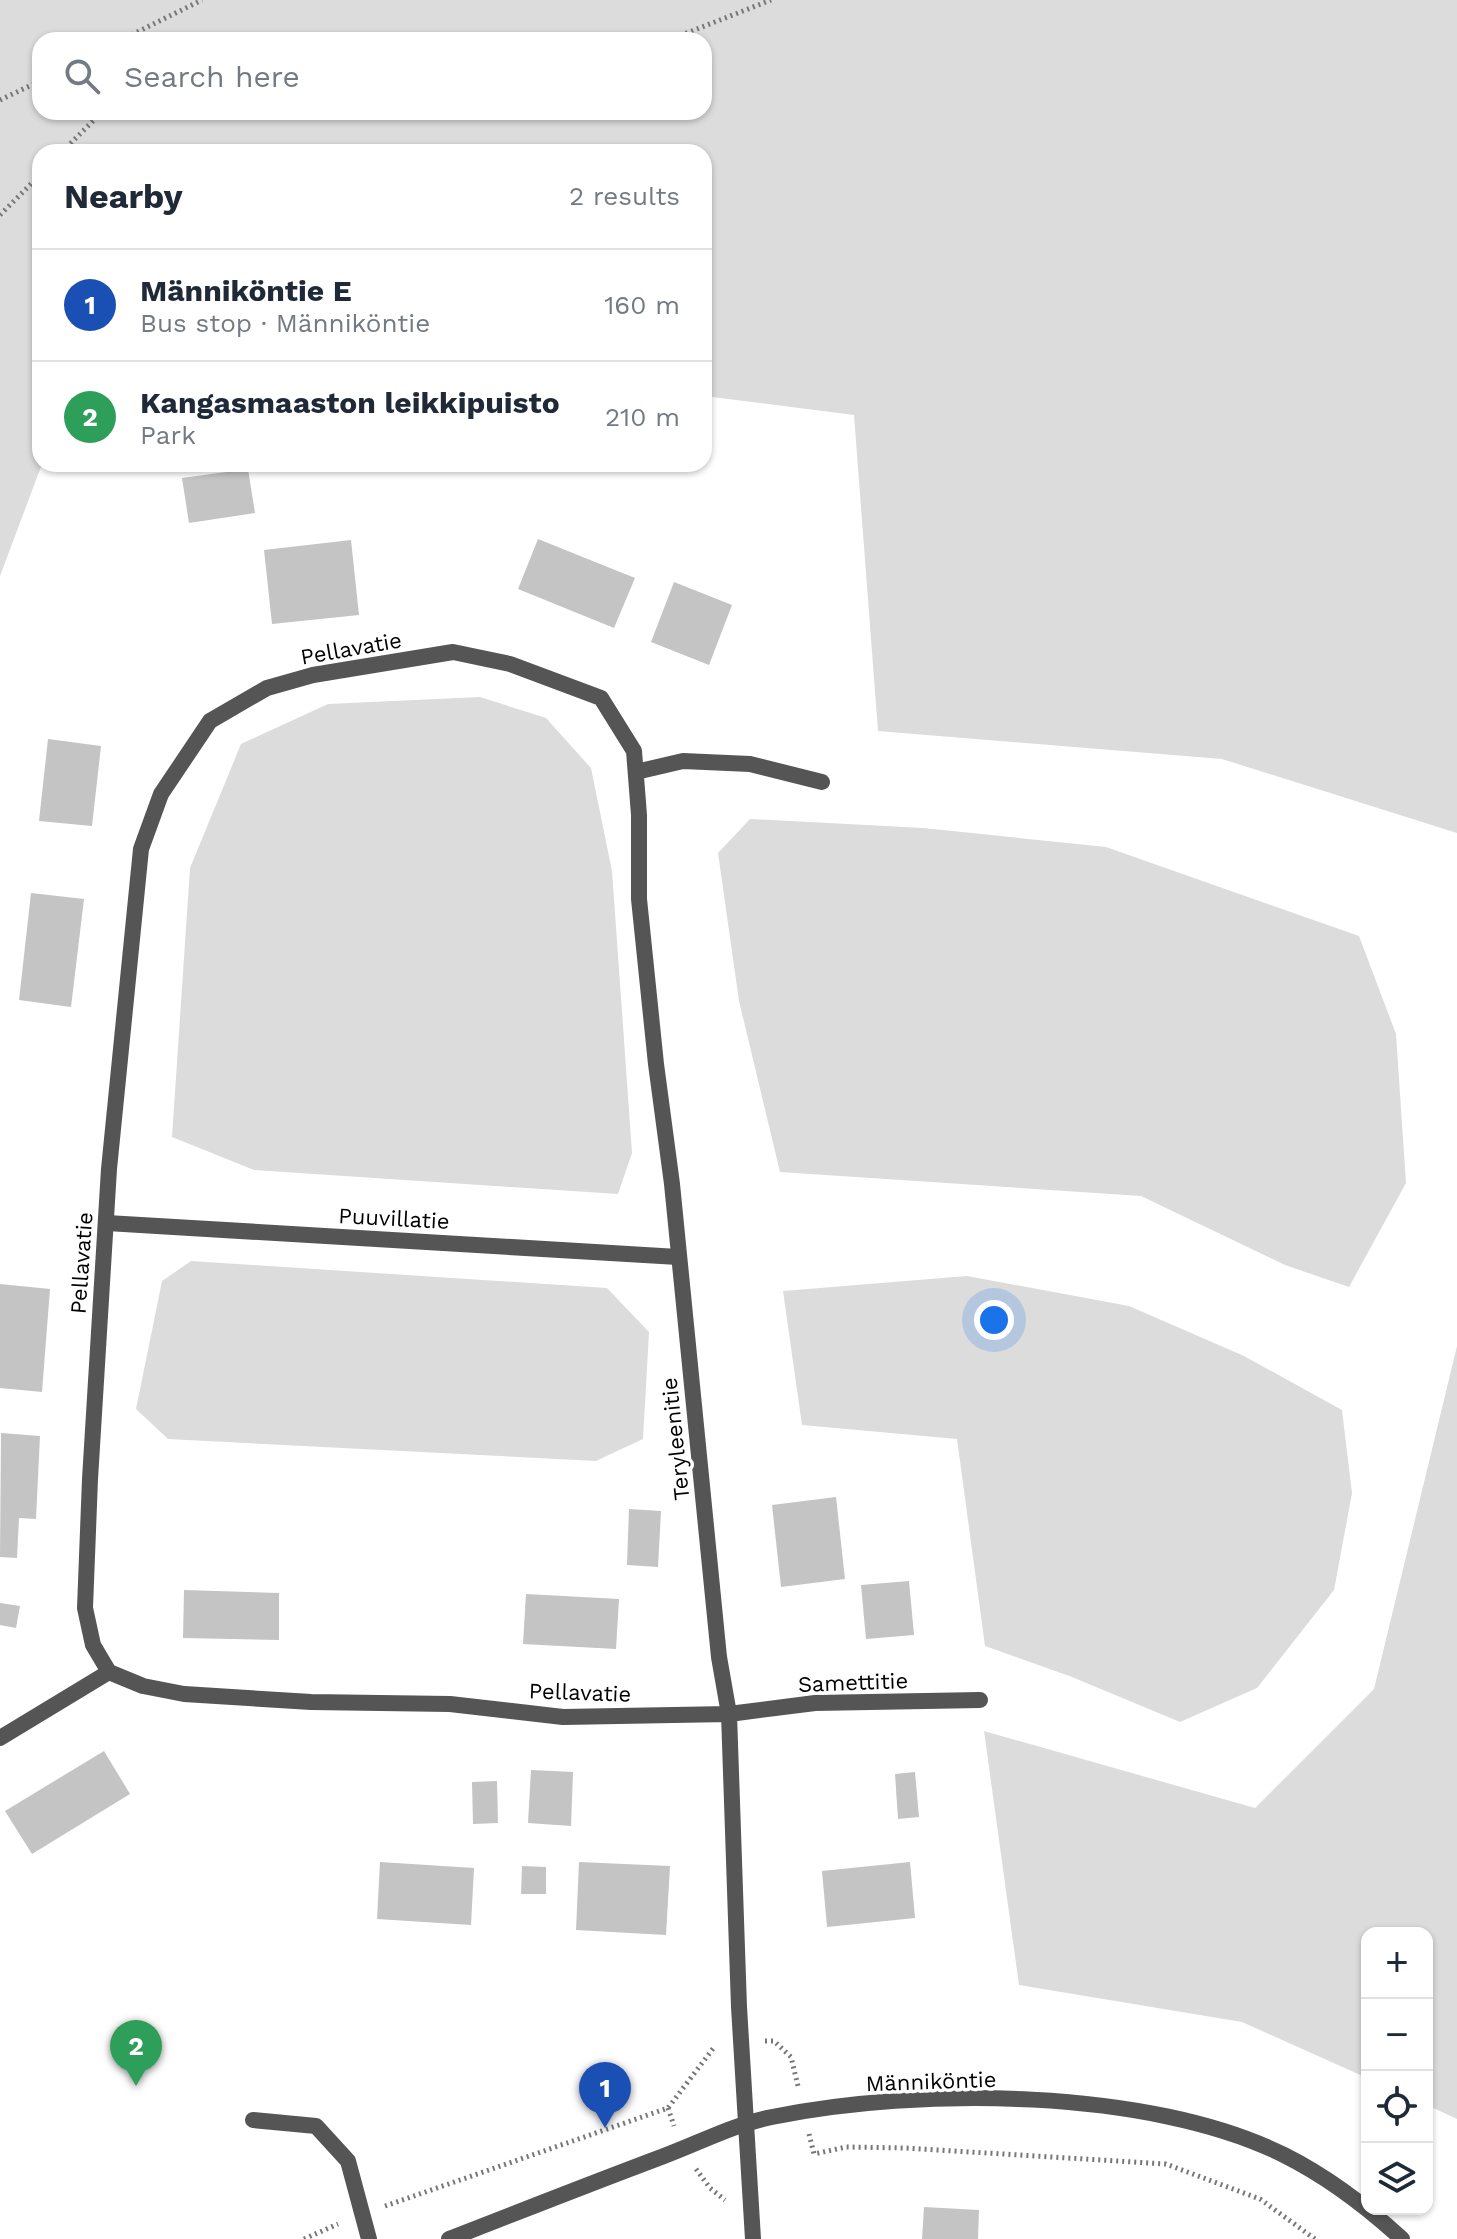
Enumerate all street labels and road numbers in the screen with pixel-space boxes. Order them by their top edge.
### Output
street label: Pellavatie [298,627,404,670]
street label: Puuvillatie [338,1203,450,1234]
street label: Pellavatie [65,1211,98,1315]
street label: Teryleenitie [657,1376,694,1502]
street label: Samettitie [797,1668,909,1697]
street label: Pellavatie [528,1678,632,1707]
street label: Männiköntie [865,2067,997,2096]

